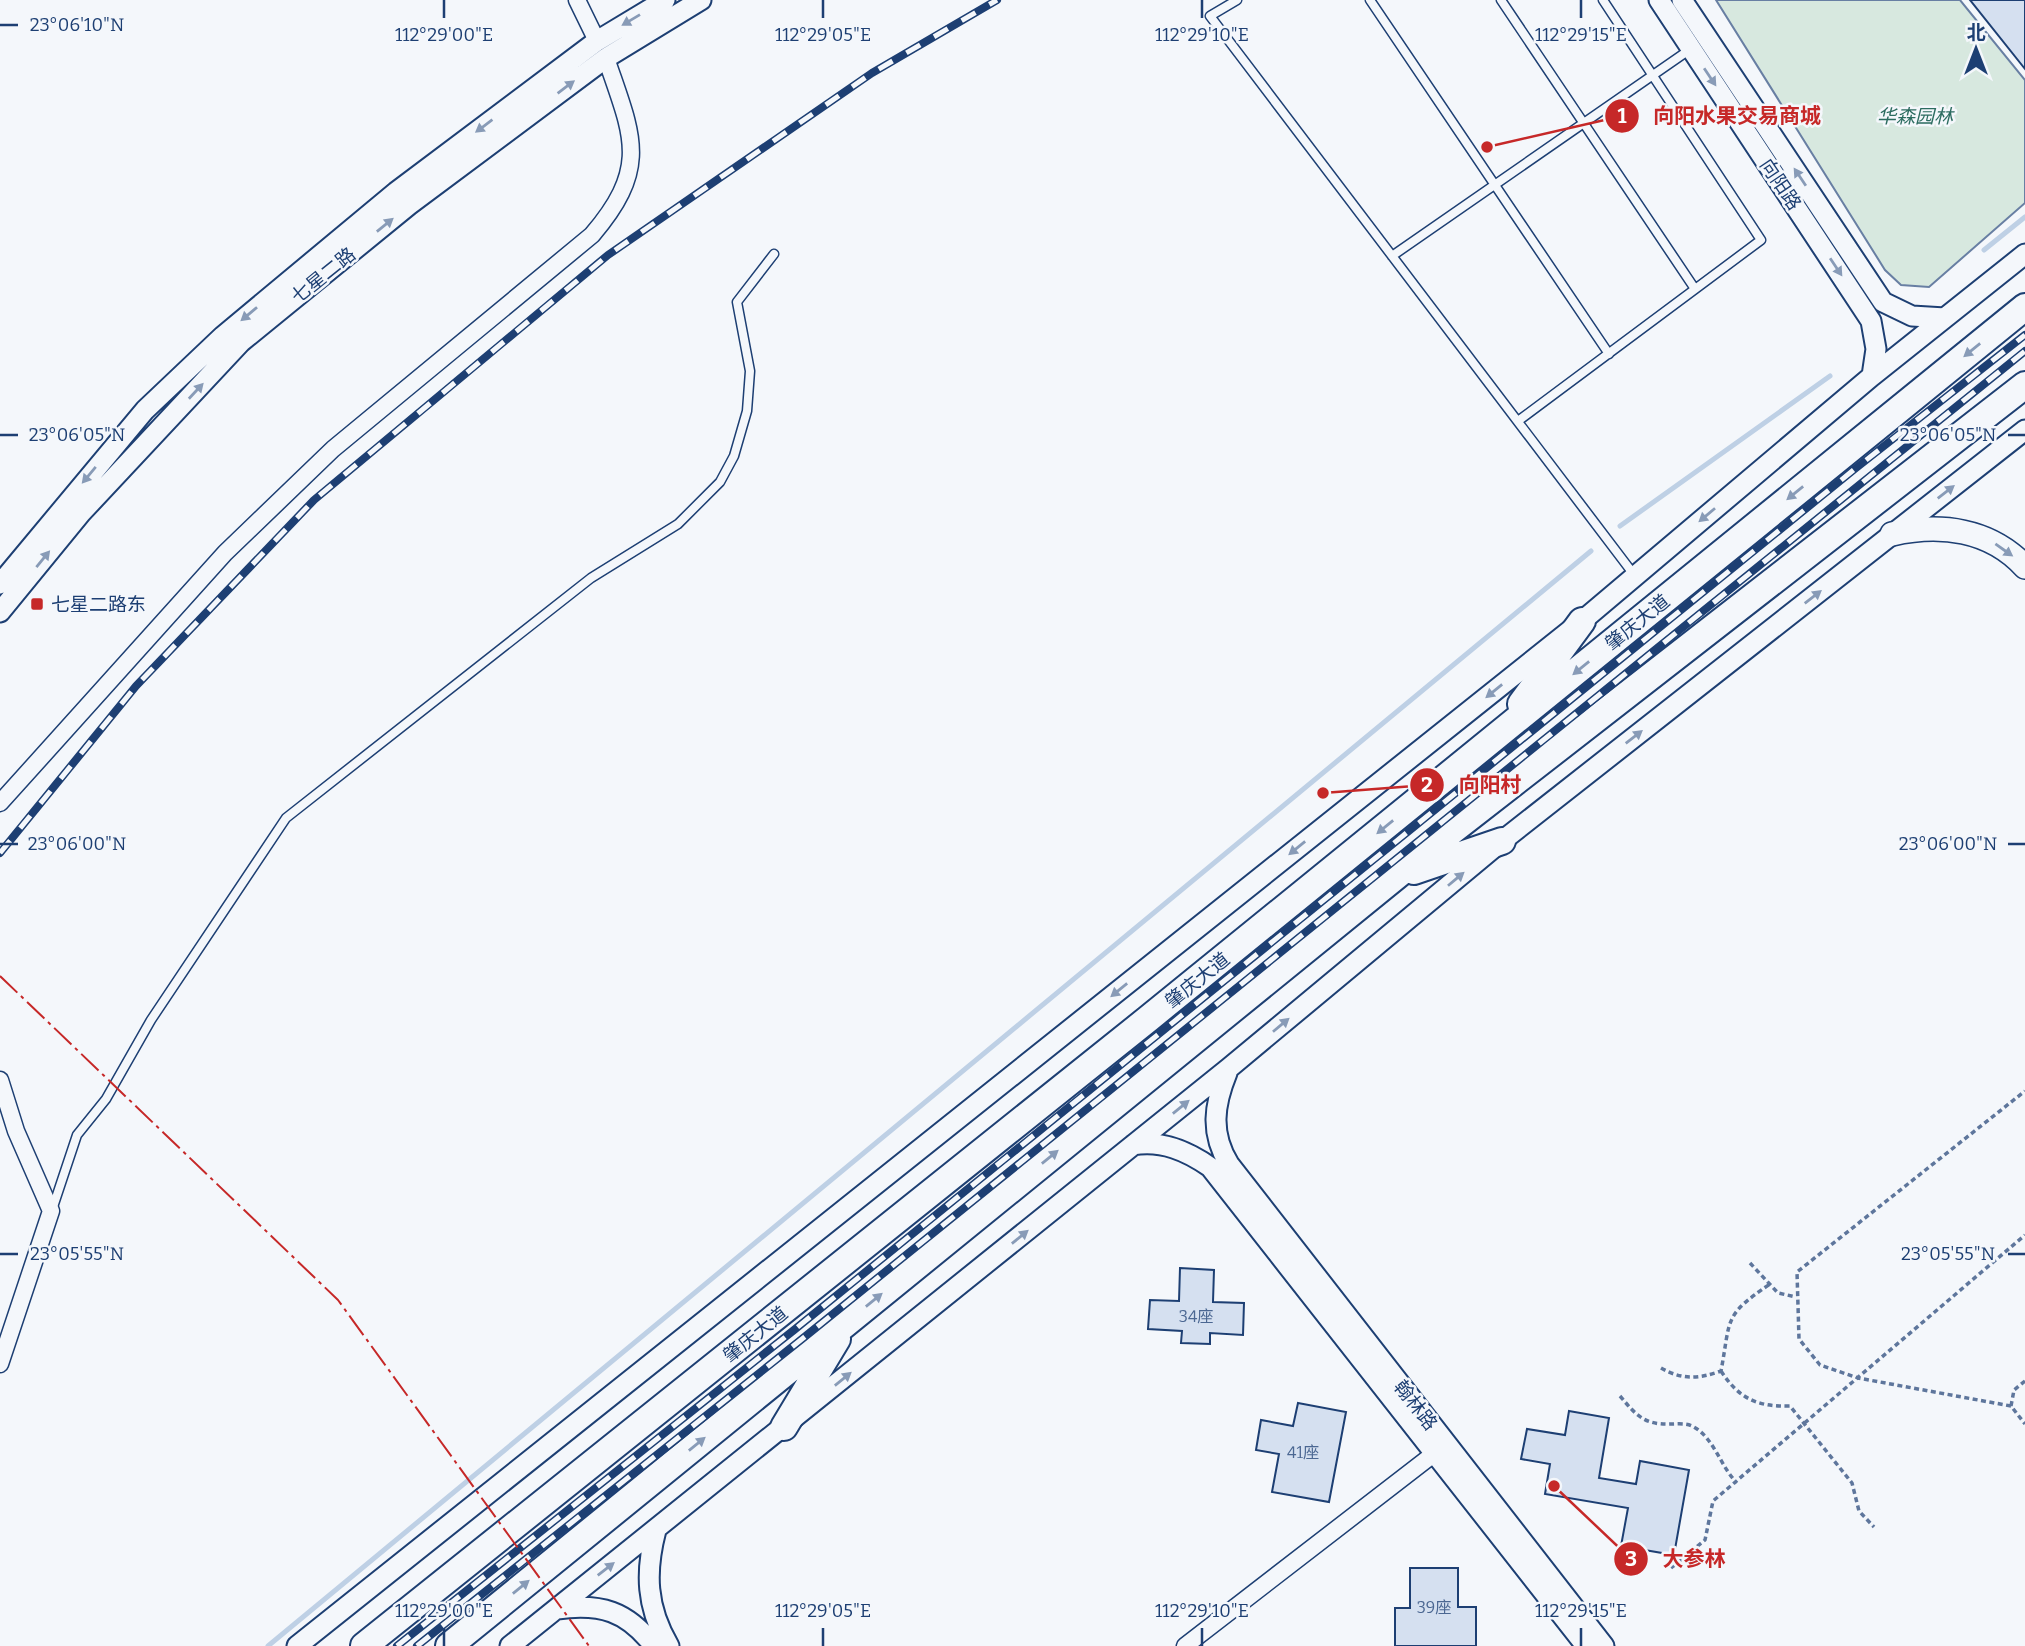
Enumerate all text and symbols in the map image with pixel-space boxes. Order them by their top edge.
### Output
text: 23°06'10"N [30,14,124,36]
one-way arrow [621,14,640,27]
north arrow [1941,14,2011,84]
text: 北 [1966,21,1986,44]
text: 112°29'00"E [395,24,493,46]
text: 112°29'05"E [775,24,871,46]
text: 112°29'10"E [1155,24,1249,46]
text: 112°29'15"E [1535,24,1627,46]
one-way arrow [1703,68,1716,87]
one-way arrow [557,81,575,95]
callout: 向阳水果交易商城 [1604,95,1835,137]
text: 1 [1617,103,1627,129]
text: 向阳水果交易商城 [1653,103,1821,129]
park label: 华森园林 [1877,105,1955,128]
one-way arrow [475,119,493,133]
street label: 向阳路 [1755,154,1806,214]
one-way arrow [1794,168,1807,187]
one-way arrow [375,217,393,232]
street label: 七星二路 [287,243,360,308]
one-way arrow [1829,257,1842,277]
one-way arrow [240,306,258,322]
one-way arrow [1964,342,1981,357]
one-way arrow [187,383,203,400]
text: 23°06'05"N [29,424,125,446]
text: 23°06'05"N [1900,424,1996,446]
one-way arrow [82,467,97,484]
one-way arrow [1937,485,1955,499]
one-way arrow [1787,486,1805,501]
one-way arrow [1699,507,1716,522]
one-way arrow [1995,543,2013,557]
one-way arrow [35,551,50,568]
one-way arrow [1803,589,1821,604]
street label: 肇庆大道 [1601,590,1674,655]
place label: 七星二路东 [51,593,146,616]
marker: 七星二路东 [29,596,45,612]
one-way arrow [1572,660,1590,675]
one-way arrow [1486,683,1504,698]
one-way arrow [1624,730,1642,745]
callout: 向阳村 [1409,764,1535,806]
text: 2 [1421,772,1433,798]
text: 向阳村 [1459,772,1522,798]
one-way arrow [1377,819,1394,834]
text: 23°06'00"N [28,833,126,855]
text: 23°06'00"N [1899,833,1997,855]
one-way arrow [1289,840,1306,855]
one-way arrow [1447,871,1465,887]
street label: 肇庆大道 [1161,948,1234,1013]
one-way arrow [1111,982,1128,997]
one-way arrow [1272,1017,1290,1032]
one-way arrow [1172,1100,1190,1114]
one-way arrow [1042,1150,1059,1165]
one-way arrow [1010,1229,1028,1244]
text: 23°05'55"N [30,1243,124,1265]
text: 23°05'55"N [1901,1243,1995,1265]
one-way arrow [864,1293,882,1308]
street label: 肇庆大道 [719,1302,792,1367]
house number: 34座 [1179,1307,1213,1326]
one-way arrow [833,1372,851,1387]
street label: 翰林路 [1389,1376,1442,1435]
one-way arrow [688,1436,706,1451]
house number: 41座 [1287,1443,1319,1462]
callout: 大参林 [1613,1538,1739,1580]
text: 3 [1625,1546,1637,1572]
text: 大参林 [1663,1546,1726,1572]
one-way arrow [597,1563,615,1577]
one-way arrow [511,1580,529,1595]
house number: 39座 [1417,1598,1451,1617]
text: 112°29'00"E [395,1600,493,1622]
text: 112°29'05"E [775,1600,871,1622]
text: 112°29'10"E [1155,1600,1249,1622]
text: 112°29'15"E [1535,1600,1627,1622]

